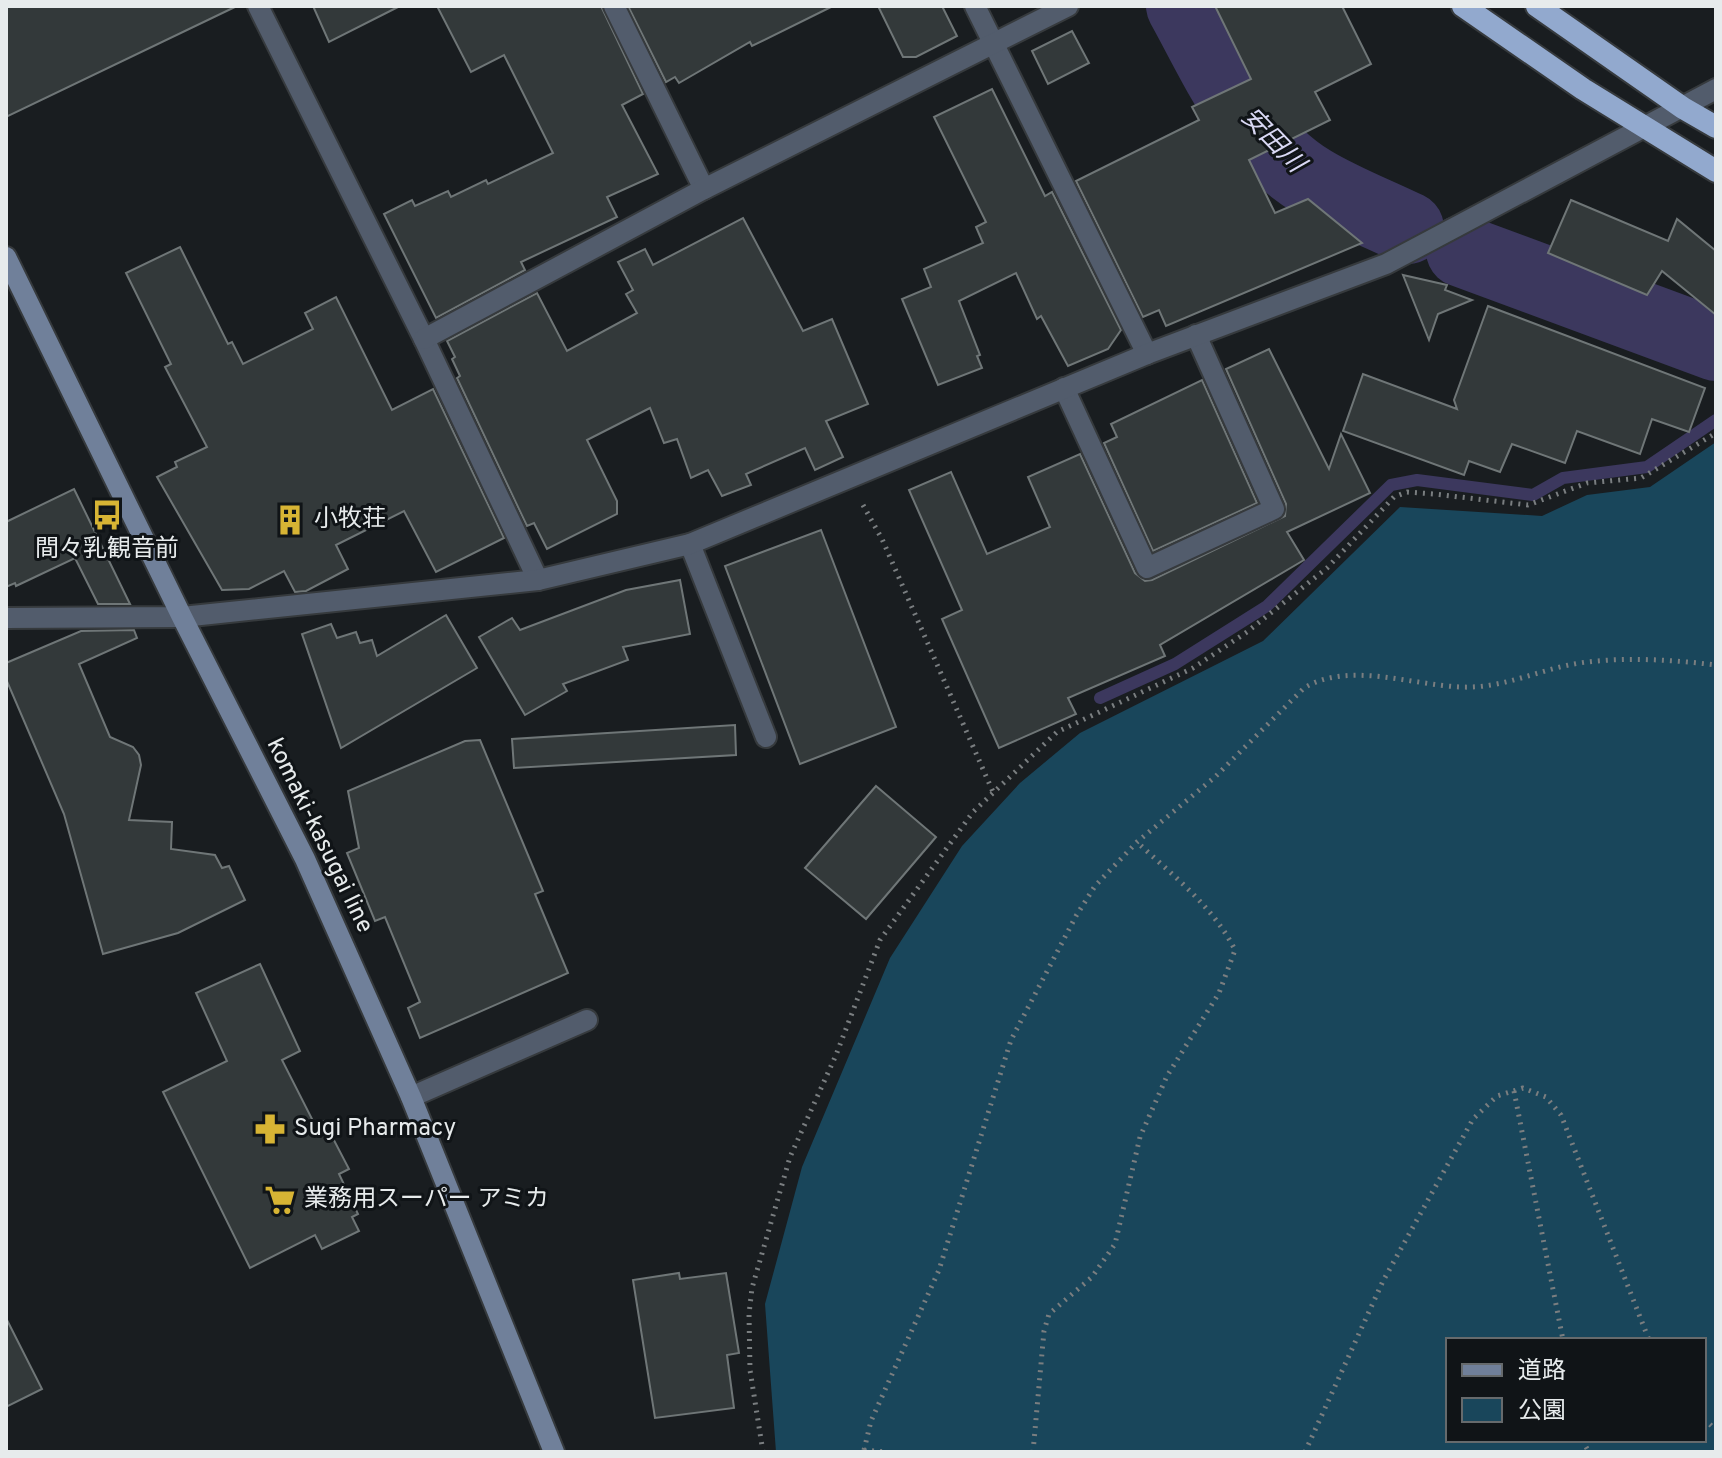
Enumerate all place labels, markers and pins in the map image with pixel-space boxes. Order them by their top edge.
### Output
bus stop icon: 間々乳観音前 [90,498,124,532]
building icon: 小牧荘 [273,503,307,537]
place label: 小牧荘 [314,505,386,535]
place label: 間々乳観音前 [35,535,179,565]
pharmacy icon: Sugi Pharmacy [253,1112,287,1146]
place label: Sugi Pharmacy [294,1114,456,1144]
supermarket icon: 業務用スーパー アミカ [263,1183,297,1217]
place label: 業務用スーパー アミカ [304,1185,549,1215]

